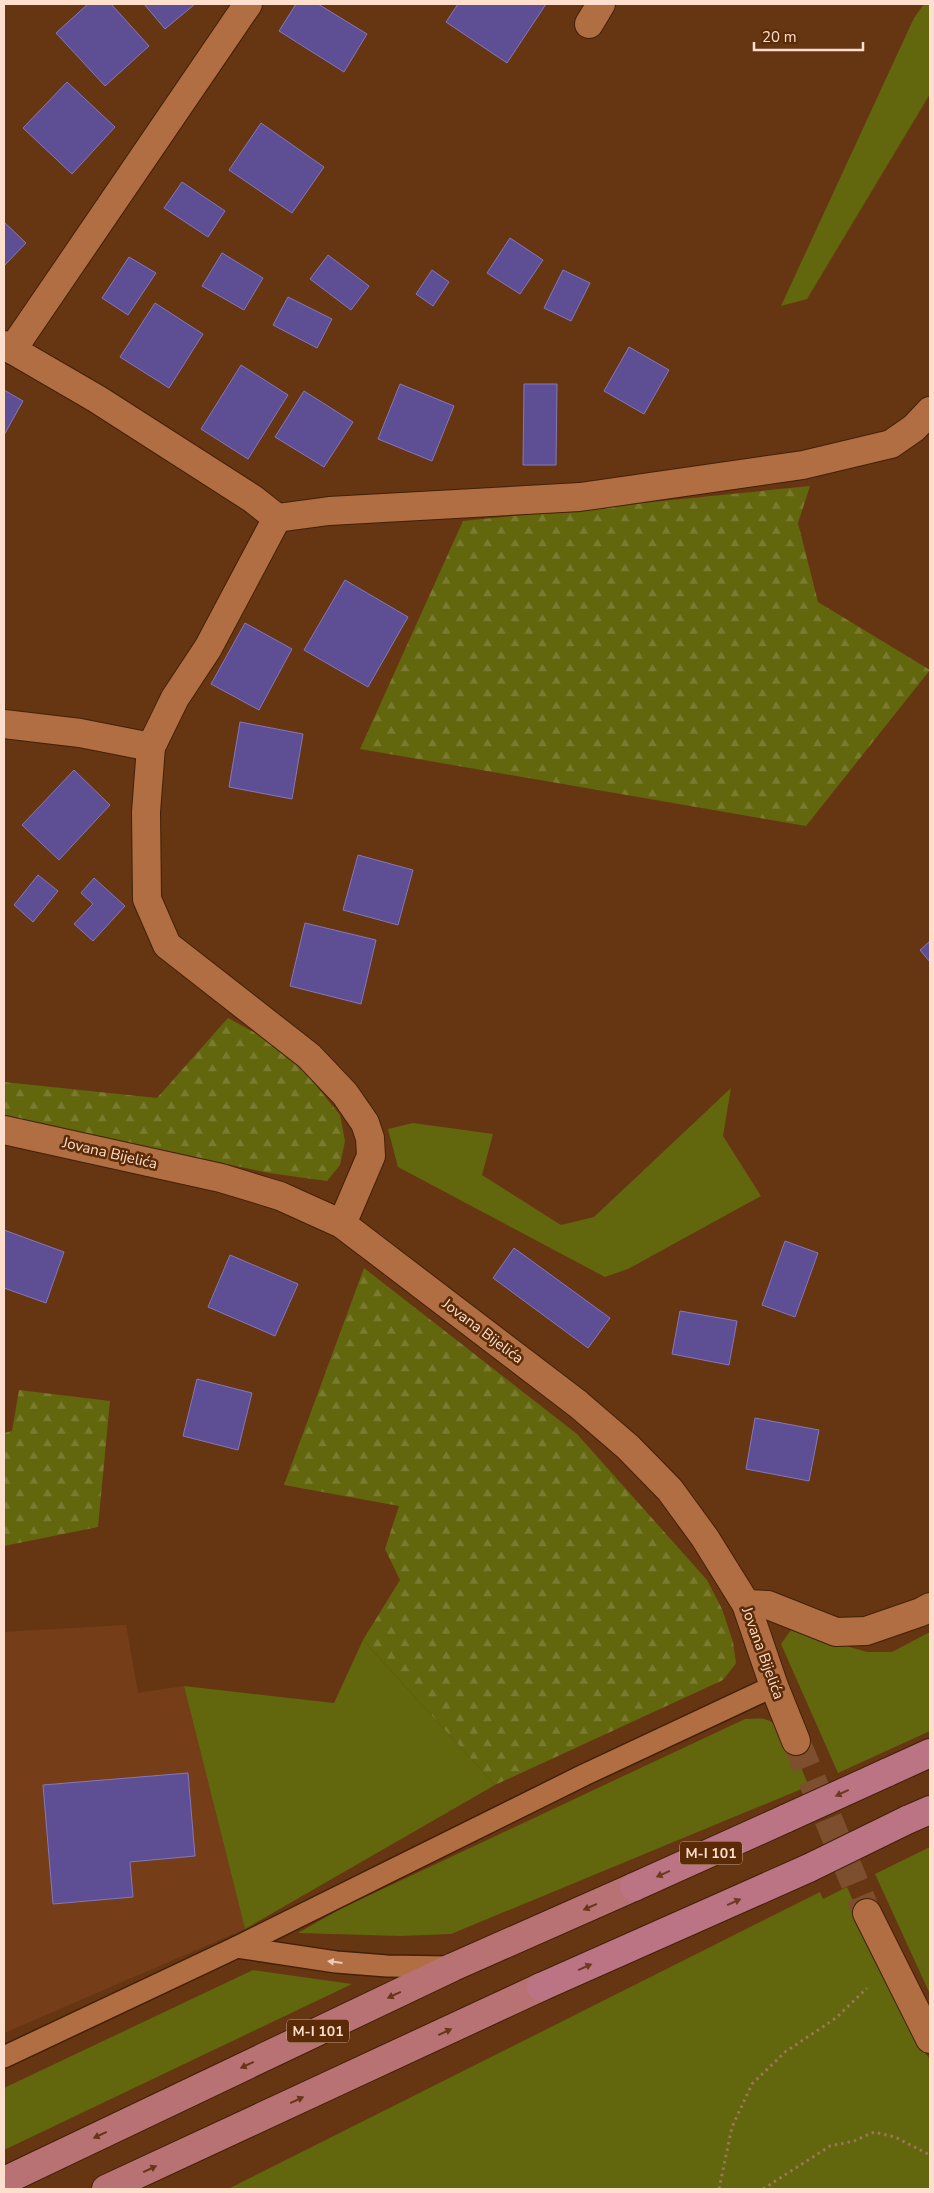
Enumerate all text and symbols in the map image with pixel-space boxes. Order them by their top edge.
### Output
scale bar [754,20,863,52]
text: 20 m [762,27,797,47]
street label: Jovana Bijelića [60,1132,159,1174]
street label: Jovana Bijelića [438,1293,528,1368]
street label: Jovana Bijelića [737,1603,789,1702]
one-way arrow [835,1790,849,1798]
road number: M-I 101 [680,1842,742,1865]
one-way arrow [656,1871,670,1879]
one-way arrow [727,1897,741,1905]
one-way arrow [583,1903,597,1911]
one-way arrow [326,1958,342,1966]
one-way arrow [578,1963,592,1971]
one-way arrow [387,1991,401,1999]
road number: M-I 101 [287,2020,349,2042]
one-way arrow [438,2027,452,2035]
one-way arrow [240,2061,254,2069]
one-way arrow [290,2096,305,2104]
one-way arrow [93,2131,107,2139]
one-way arrow [143,2164,157,2172]

